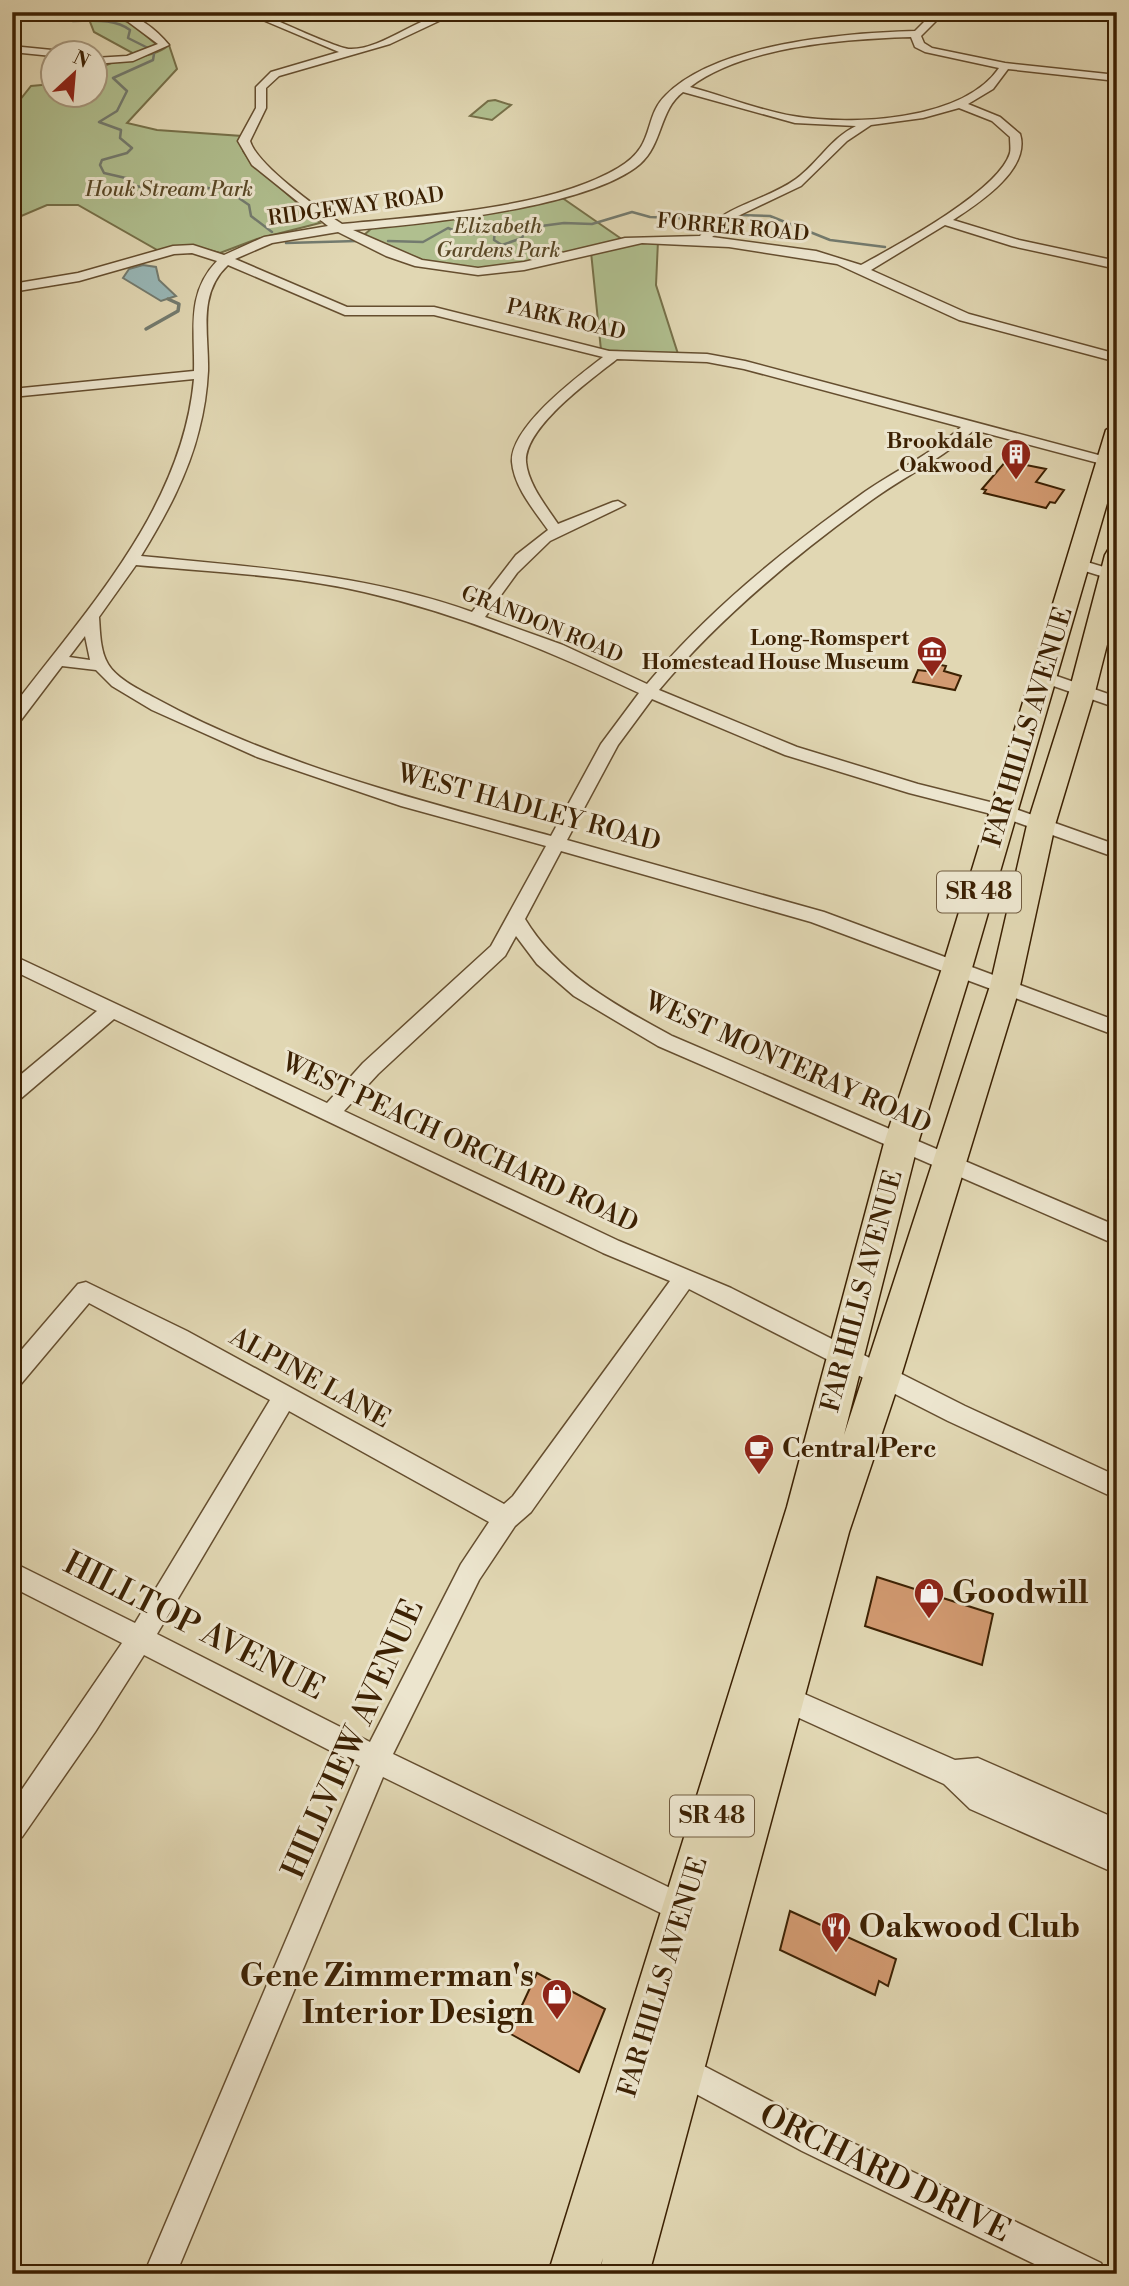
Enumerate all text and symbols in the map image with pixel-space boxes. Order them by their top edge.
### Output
north arrow [38,38,108,108]
text: N [69,46,93,74]
park label: Houk Stream Park [84,177,253,203]
street label: RIDGEWAY ROAD [266,182,446,232]
street label: FORRER ROAD [656,208,810,248]
park label: Elizabeth Gardens Park [436,214,560,264]
street label: PARK ROAD [504,294,628,346]
place label: Brookdale Oakwood [887,429,993,479]
building icon: Brookdale Oakwood [999,437,1033,481]
street label: GRANDON ROAD [457,581,627,669]
street label: FAR HILLS AVENUE [976,603,1080,851]
place label: Long-Romspert Homestead House Museum [642,626,910,676]
museum icon: Long-Romspert Homestead House Museum [915,634,949,678]
street label: WEST HADLEY ROAD [393,757,664,859]
road number: SR 48 [937,872,1021,912]
street label: WEST MONTERAY ROAD [639,985,936,1141]
street label: WEST PEACH ORCHARD ROAD [276,1046,643,1240]
street label: FAR HILLS AVENUE [814,1166,910,1416]
street label: ALPINE LANE [223,1320,396,1435]
cafe icon: Central Perc [742,1432,776,1476]
place label: Central Perc [782,1433,936,1465]
street label: HILLTOP AVENUE [57,1543,331,1709]
place label: Goodwill [952,1573,1089,1613]
shop icon: Goodwill [912,1576,946,1620]
street label: HILLVIEW AVENUE [273,1593,433,1885]
road number: SR 48 [670,1796,754,1837]
street label: FAR HILLS AVENUE [611,1853,715,2101]
place label: Oakwood Club [859,1907,1080,1947]
restaurant icon: Oakwood Club [819,1910,853,1954]
place label: Gene Zimmerman's Interior Design [240,1956,534,2033]
shop icon: Gene Zimmerman's Interior Design [540,1977,574,2021]
street label: ORCHARD DRIVE [753,2095,1017,2251]

